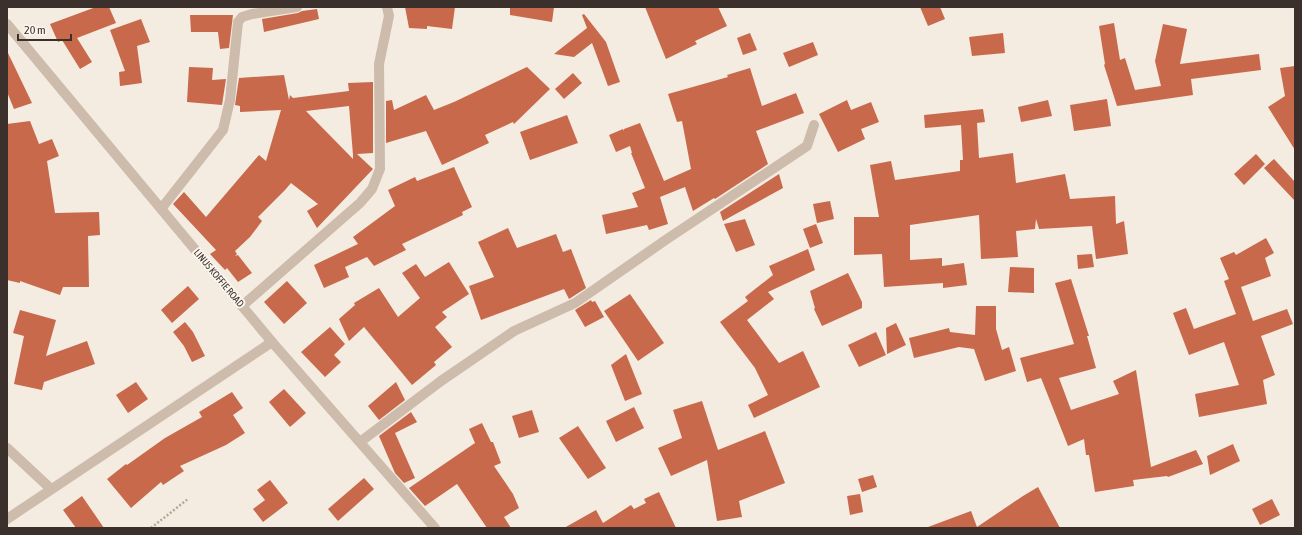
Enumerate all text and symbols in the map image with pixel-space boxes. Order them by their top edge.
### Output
scale bar [18,16,71,42]
text: 20 m [24,23,46,37]
street label: LINUS KOFFIE ROAD [192,247,247,309]

